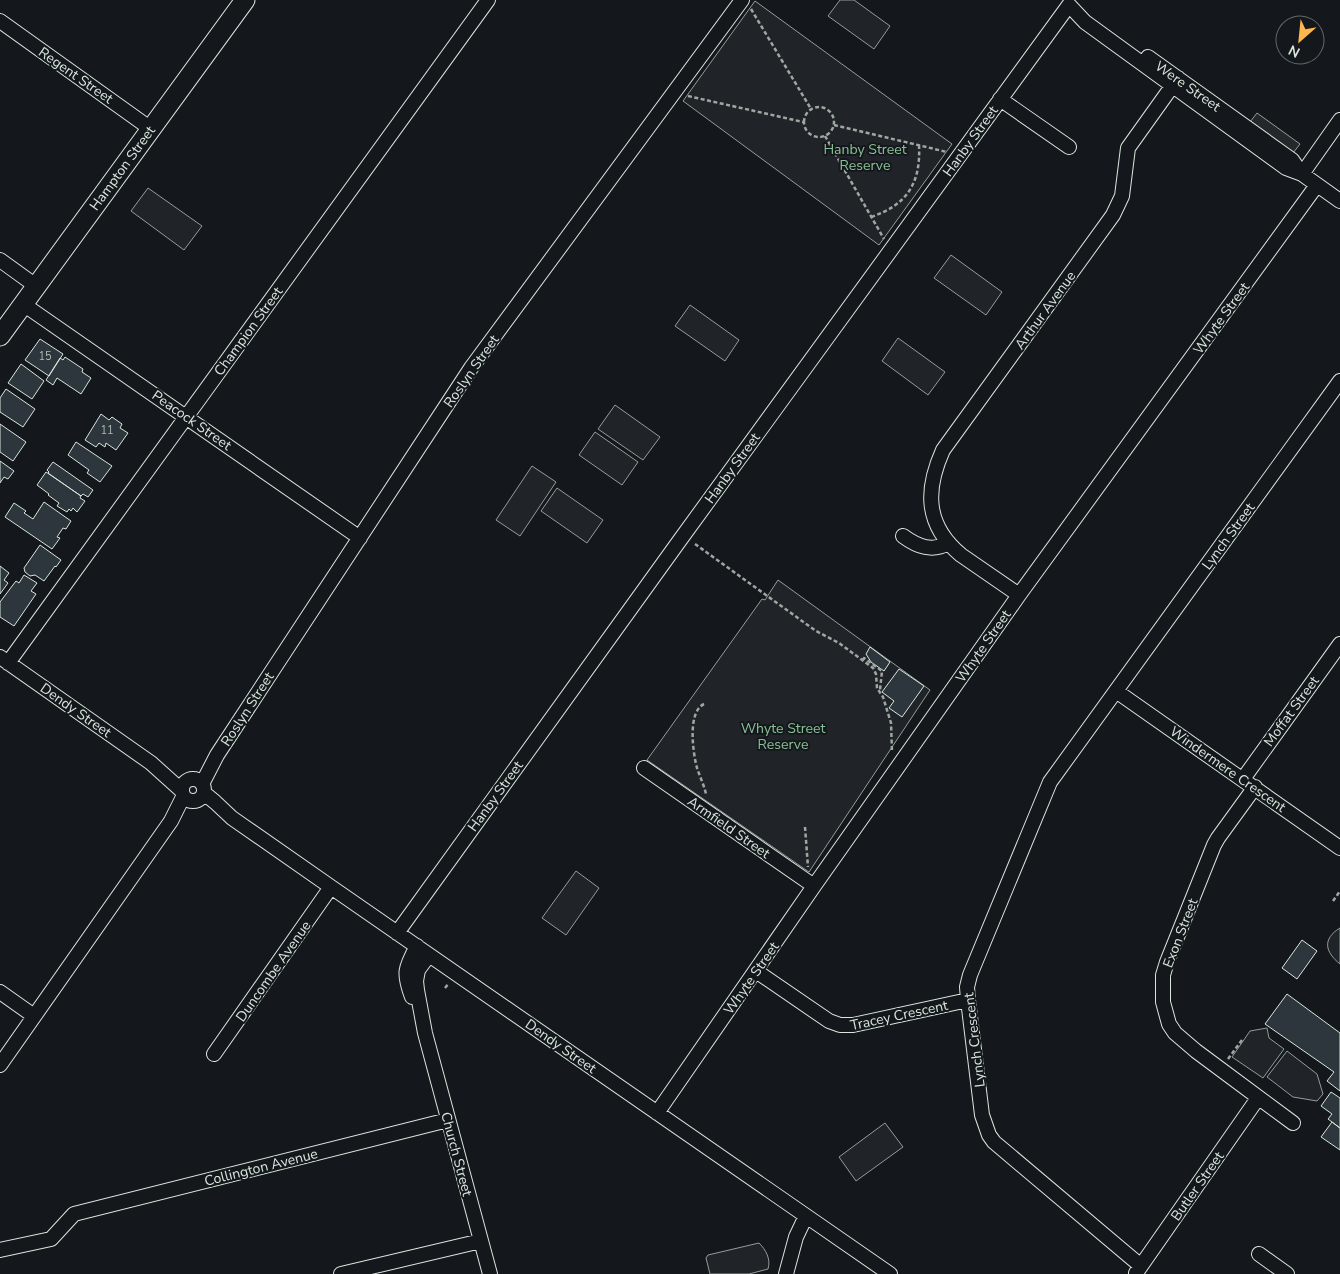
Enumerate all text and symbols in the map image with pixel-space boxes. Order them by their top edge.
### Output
north arrow [1275,15,1325,65]
text: N [1285,40,1303,62]
street label: Regent Street [35,43,117,108]
street label: Were Street [1151,57,1224,116]
street label: Hanby Street [938,102,1003,180]
street label: Hampton Street [85,122,160,215]
park label: Hanby Street Reserve [823,140,907,175]
street label: Arthur Avenue [1011,267,1080,353]
street label: Whyte Street [1189,278,1254,358]
street label: Champion Street [210,283,287,380]
street label: Roslyn Street [439,331,504,411]
house number: 15 [38,349,52,364]
street label: Peacock Street [148,386,235,455]
house number: 11 [100,423,114,438]
street label: Hanby Street [700,429,765,507]
street label: Lynch Street [1198,499,1259,574]
street label: Whyte Street [951,606,1016,686]
street label: Roslyn Street [216,669,278,750]
street label: Moffat Street [1259,672,1323,750]
street label: Dendy Street [36,679,115,742]
park label: Whyte Street Reserve [741,719,825,754]
street label: Windermere Crescent [1166,722,1290,817]
street label: Hanby Street [463,757,528,835]
street label: Armfield Street [684,792,774,863]
street label: Exon Street [1159,896,1202,971]
street label: Duncombe Avenue [231,917,315,1026]
street label: Whyte Street [719,938,784,1018]
street label: Lynch Crescent [959,991,990,1088]
street label: Tracey Crescent [849,996,950,1035]
street label: Dendy Street [521,1015,600,1078]
street label: Church Street [436,1110,477,1198]
street label: Collington Avenue [202,1144,320,1191]
street label: Butler Street [1167,1148,1228,1225]

